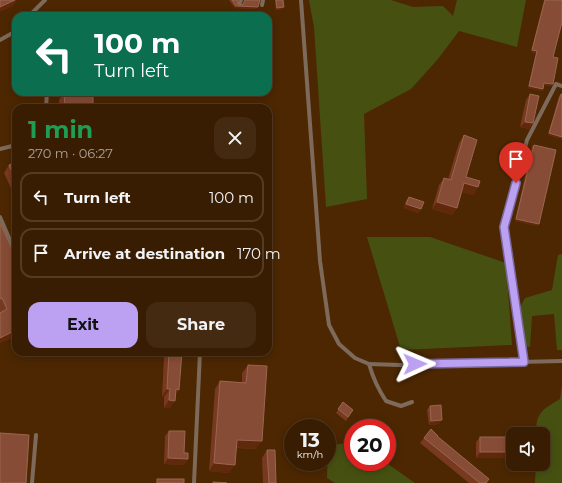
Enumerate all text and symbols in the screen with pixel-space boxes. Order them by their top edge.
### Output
text: 100 m [94,26,180,60]
icon: left [28,28,80,80]
text: Turn left [94,60,169,82]
text: 1 min [28,115,93,144]
button: close [214,117,256,159]
pin [499,142,533,183]
text: 270 m · 06:27 [28,145,113,161]
icon: arrive [505,148,527,170]
icon: left [30,186,52,208]
text: Turn left [64,188,131,207]
text: 100 m [209,188,254,207]
icon: arrive [30,242,52,264]
text: Arrive at destination [64,244,225,263]
text: 170 m [237,244,281,263]
button: Exit [28,302,138,348]
button: Share [146,302,256,348]
position arrow [394,343,436,385]
speed limit sign: 20 [344,419,396,471]
map controls [506,427,550,471]
button: sound [506,427,550,471]
text: 13 [300,428,320,452]
text: km/h [297,448,323,461]

